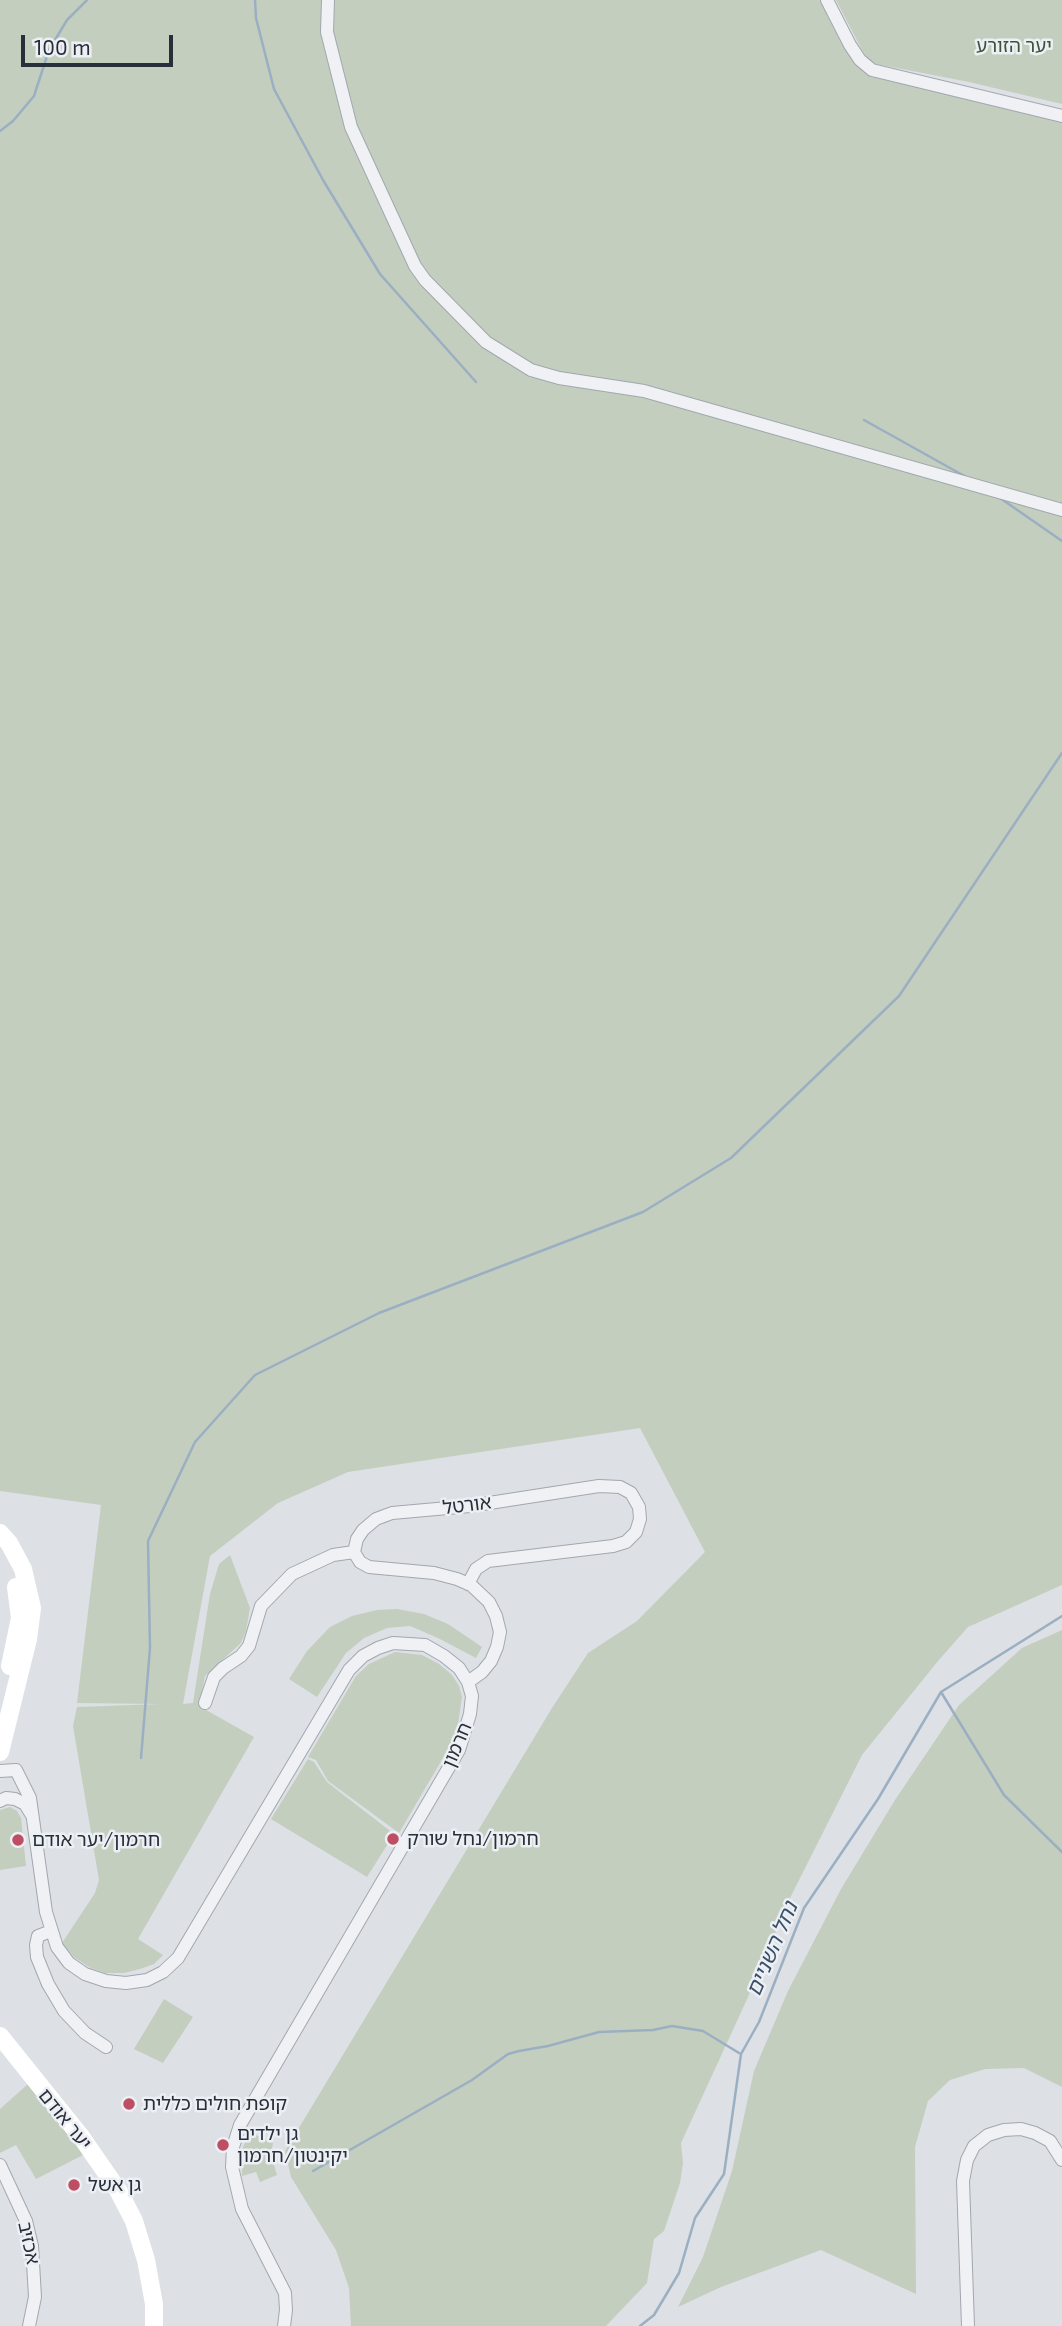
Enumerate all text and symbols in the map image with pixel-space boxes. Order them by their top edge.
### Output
scale bar [24,21,177,65]
text: 100 m [34,34,91,59]
park label: יער הזורע [976,35,1052,57]
street label: אורטל [441,1491,493,1519]
street label: חרמון [437,1719,477,1771]
place label: חרמון/נחל שורק [407,1828,539,1850]
place label: חרמון/יער אודם [32,1829,160,1851]
marker: חרמון/נחל שורק [385,1831,401,1847]
marker: חרמון/יער אודם [10,1832,26,1848]
water label: נחל השניים [741,1898,803,2000]
street label: יער אודם [34,2084,96,2154]
place label: קופת חולים כללית [143,2093,287,2115]
marker: קופת חולים כללית [121,2096,137,2112]
place label: גן ילדים יקינטון/חרמון [237,2123,348,2167]
marker: גן ילדים יקינטון/חרמון [215,2137,231,2153]
place label: גן אשל [88,2174,141,2196]
marker: גן אשל [66,2177,82,2193]
street label: אכזיב [13,2219,45,2267]

